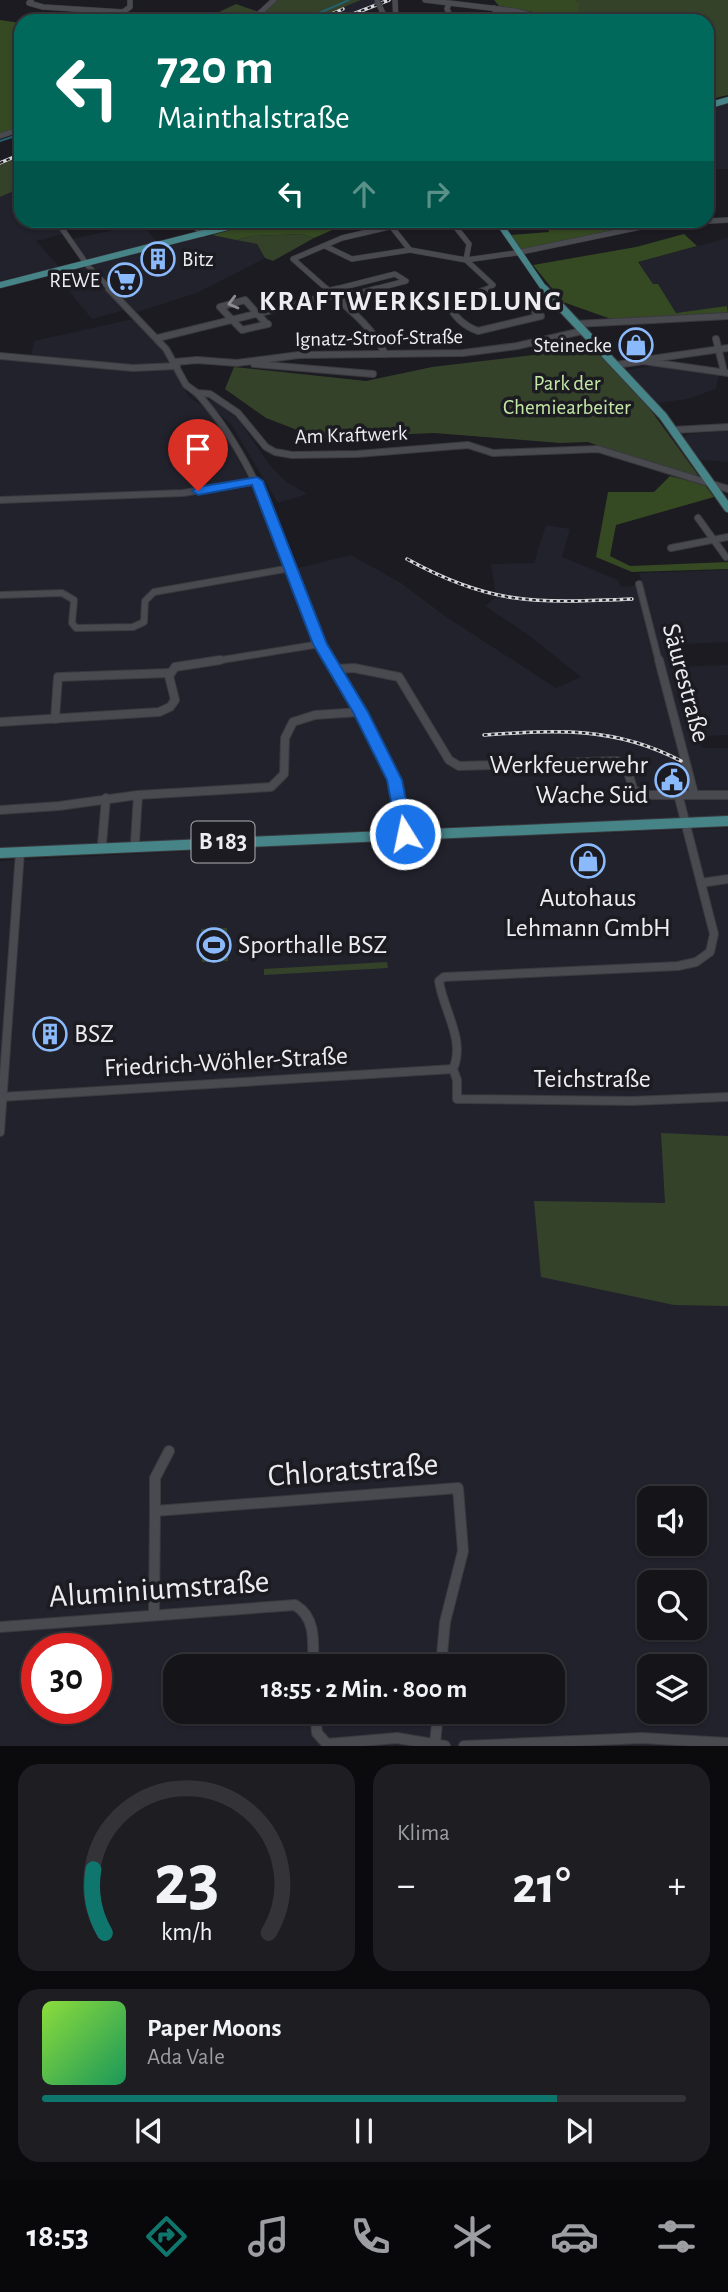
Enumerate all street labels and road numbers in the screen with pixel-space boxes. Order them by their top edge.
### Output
street label: Ignatz-Stroof-Straße [295,326,463,350]
street label: Am Kraftwerk [294,423,408,447]
street label: Säurestraße [658,621,714,745]
road number: B 183 [192,822,255,862]
street label: Friedrich-Wöhler-Straße [104,1043,348,1081]
street label: Teichstraße [533,1066,651,1092]
street label: Chloratstraße [267,1448,439,1492]
street label: Aluminiumstraße [48,1565,270,1613]

